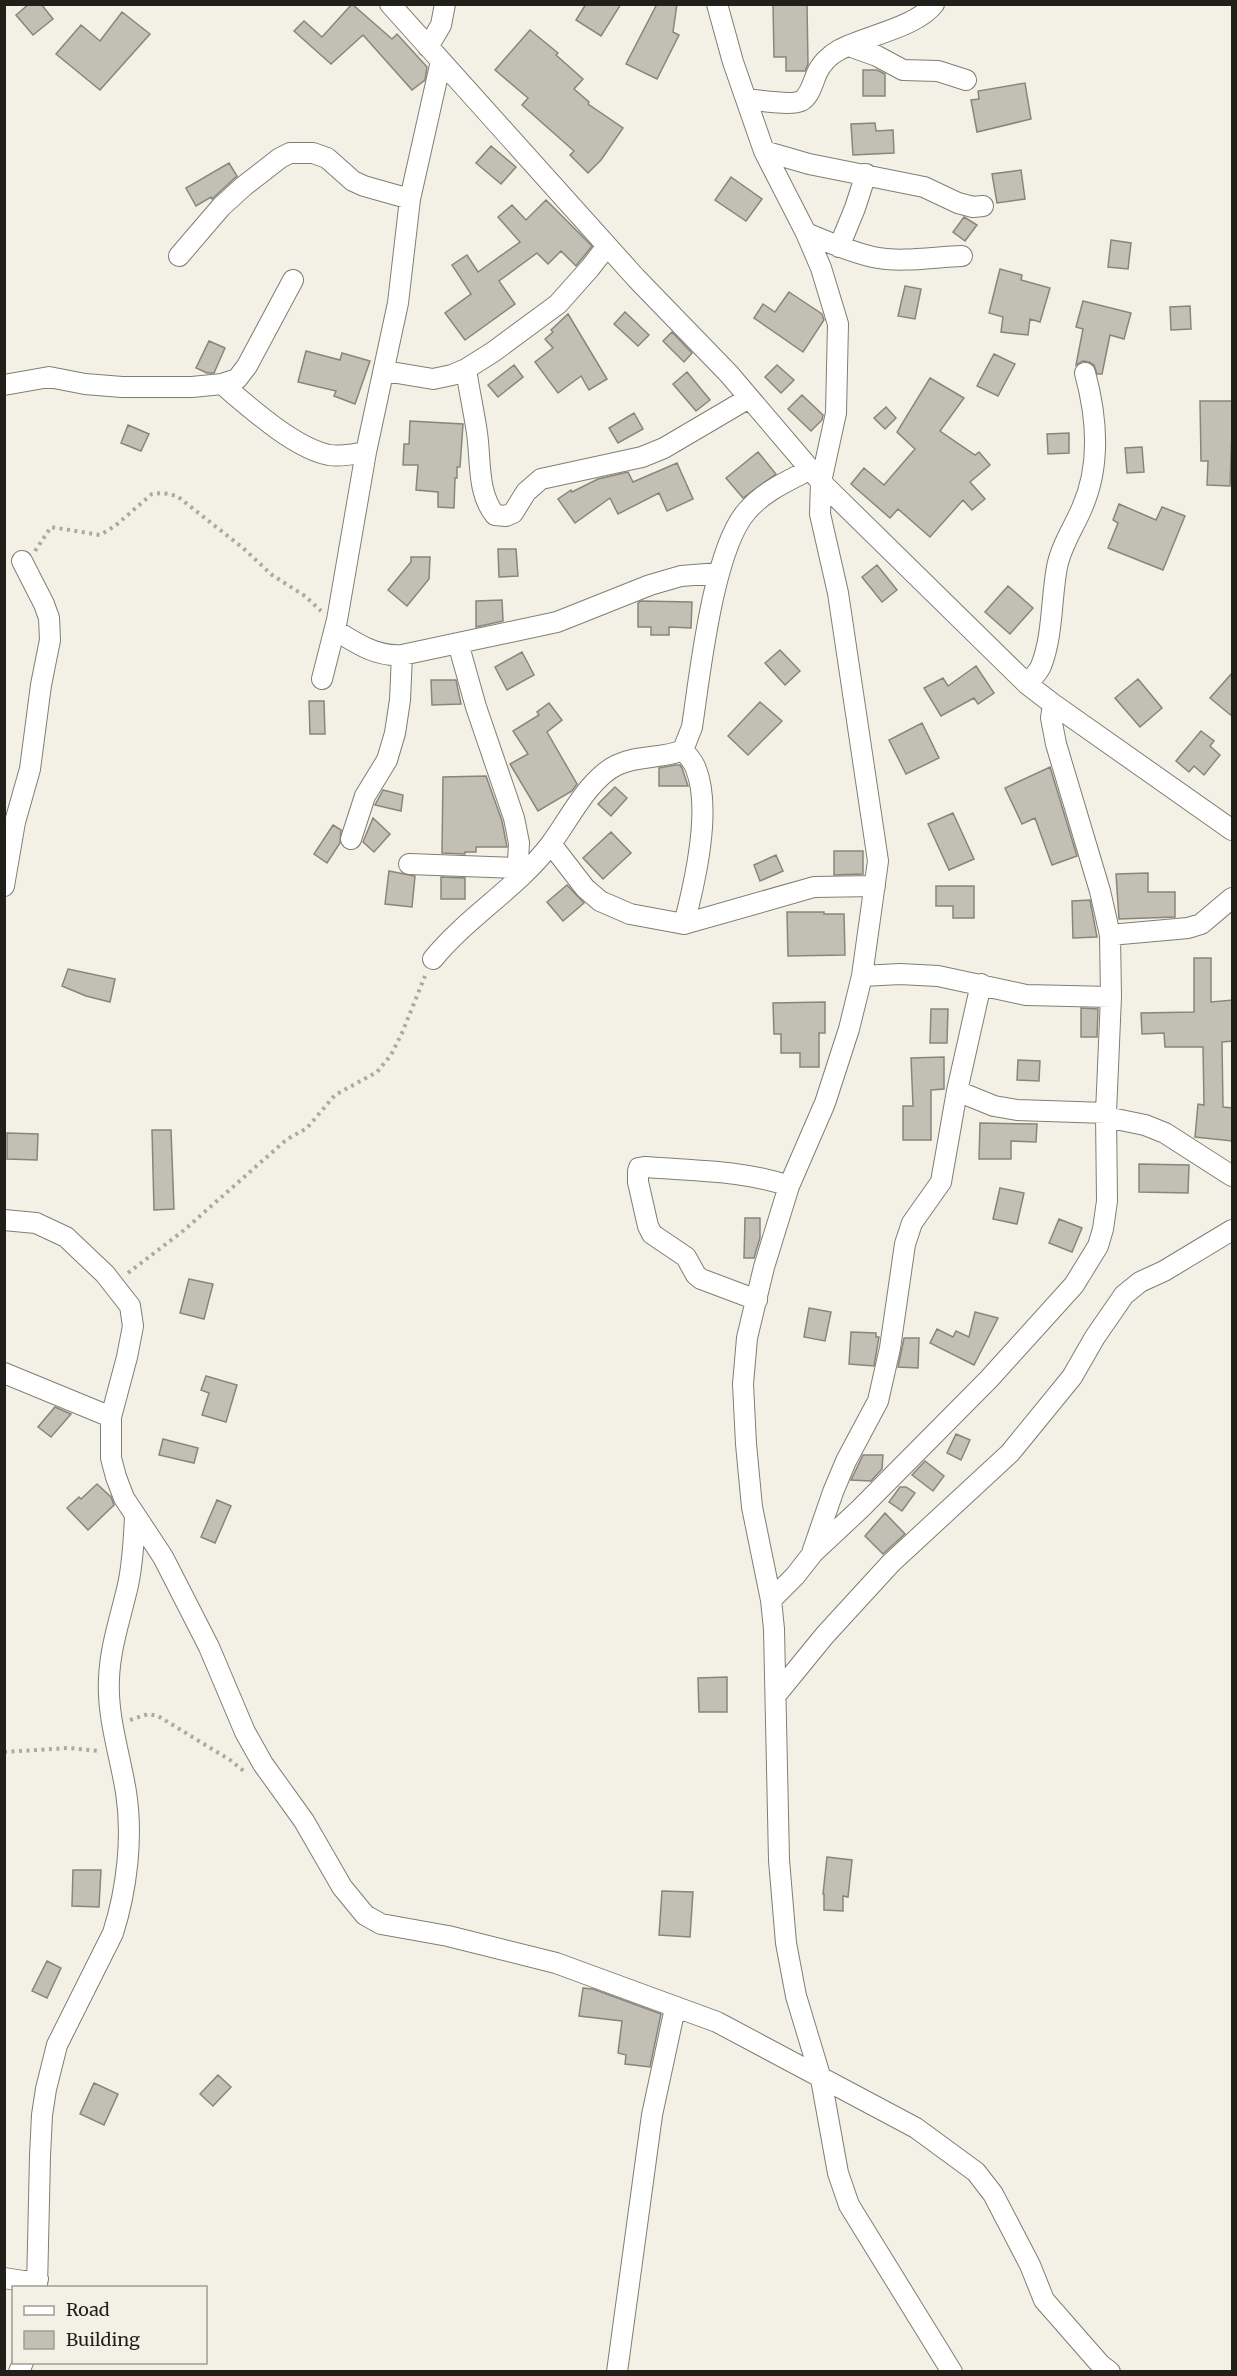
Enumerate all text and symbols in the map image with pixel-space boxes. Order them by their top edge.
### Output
legend [12,2286,207,2364]
text: Road [66,2298,110,2321]
text: Building [66,2328,140,2351]

